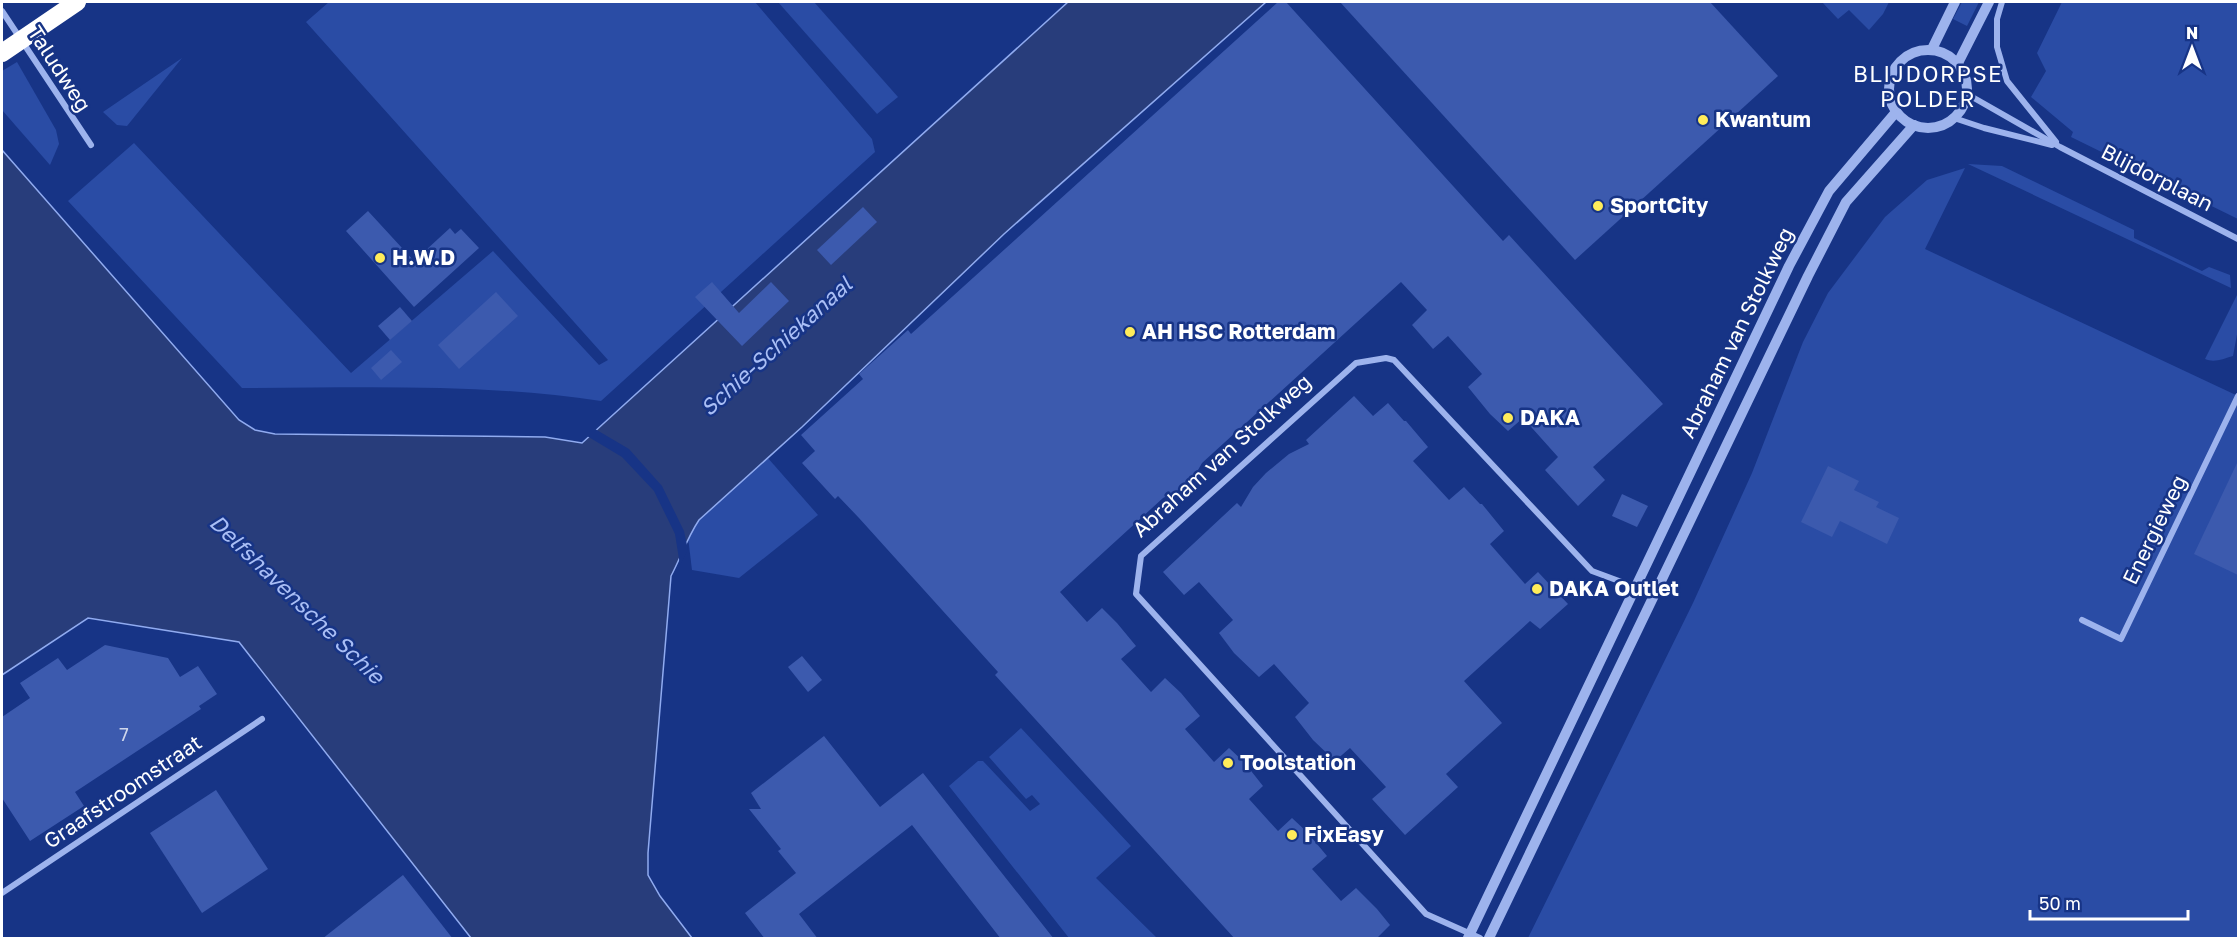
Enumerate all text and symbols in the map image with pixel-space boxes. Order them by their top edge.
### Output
north arrow [2162,18,2222,78]
street label: Taludweg [22,21,97,116]
text: N [2186,23,2198,43]
district label: BLIJDORPSE POLDER [1853,60,2003,112]
place label: Kwantum [1715,106,1811,132]
marker: Kwantum [1696,113,1710,127]
street label: Blijdorplaan [2097,138,2218,216]
place label: SportCity [1610,192,1709,218]
marker: SportCity [1591,199,1605,213]
street label: Abraham van Stolkweg [1674,223,1798,442]
place label: H.W.D [392,244,455,270]
marker: H.W.D [373,251,387,265]
water label: Schie-Schiekanaal [694,270,858,421]
place label: AH HSC Rotterdam [1142,318,1335,344]
marker: AH HSC Rotterdam [1123,325,1137,339]
street label: Abraham van Stolkweg [1127,368,1316,542]
place label: DAKA [1520,404,1580,430]
marker: DAKA [1501,411,1515,425]
street label: Energieweg [2116,471,2192,588]
water label: Delfshavensche Schie [205,508,392,690]
place label: DAKA Outlet [1549,575,1679,601]
marker: DAKA Outlet [1530,582,1544,596]
house number: 7 [119,723,129,745]
street label: Graafstroomstraat [39,729,206,854]
place label: Toolstation [1240,749,1356,775]
marker: Toolstation [1221,756,1235,770]
place label: FixEasy [1304,821,1384,847]
marker: FixEasy [1285,828,1299,842]
scale bar [2030,883,2188,921]
text: 50 m [2039,892,2081,914]

